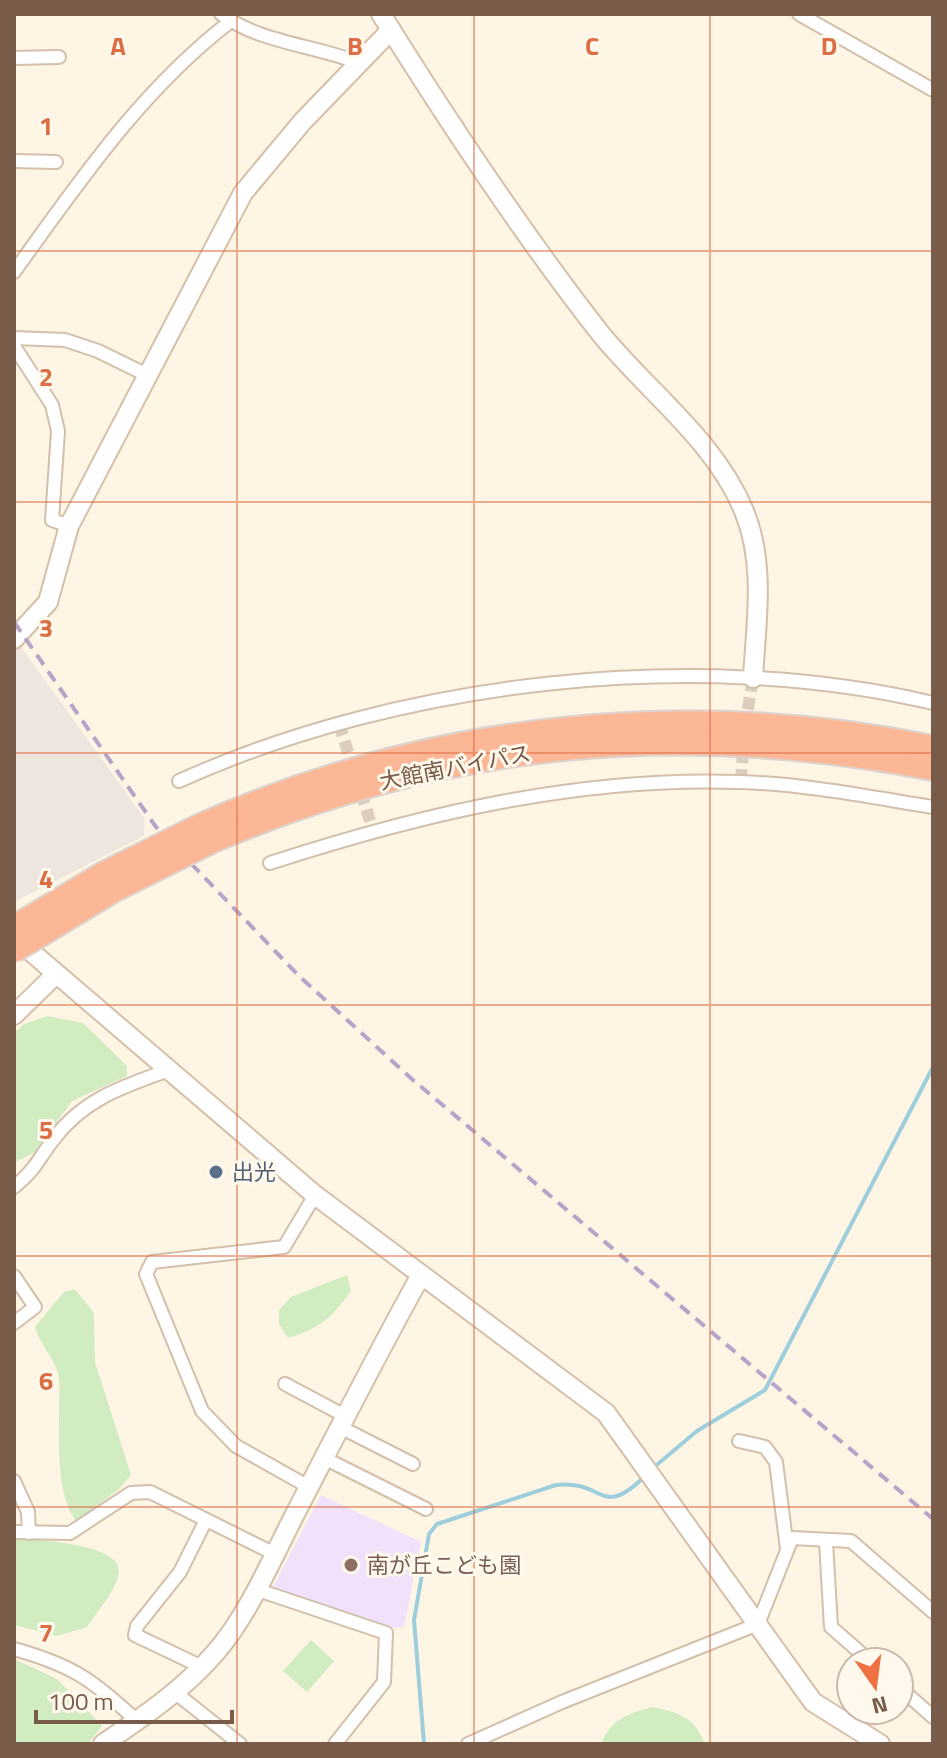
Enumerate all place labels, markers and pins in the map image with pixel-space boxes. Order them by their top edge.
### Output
place label: 出光 [232,1155,276,1189]
marker: 出光 [207,1163,225,1181]
place label: 南が丘こども園 [367,1548,521,1582]
marker: 南が丘こども園 [342,1556,360,1574]

